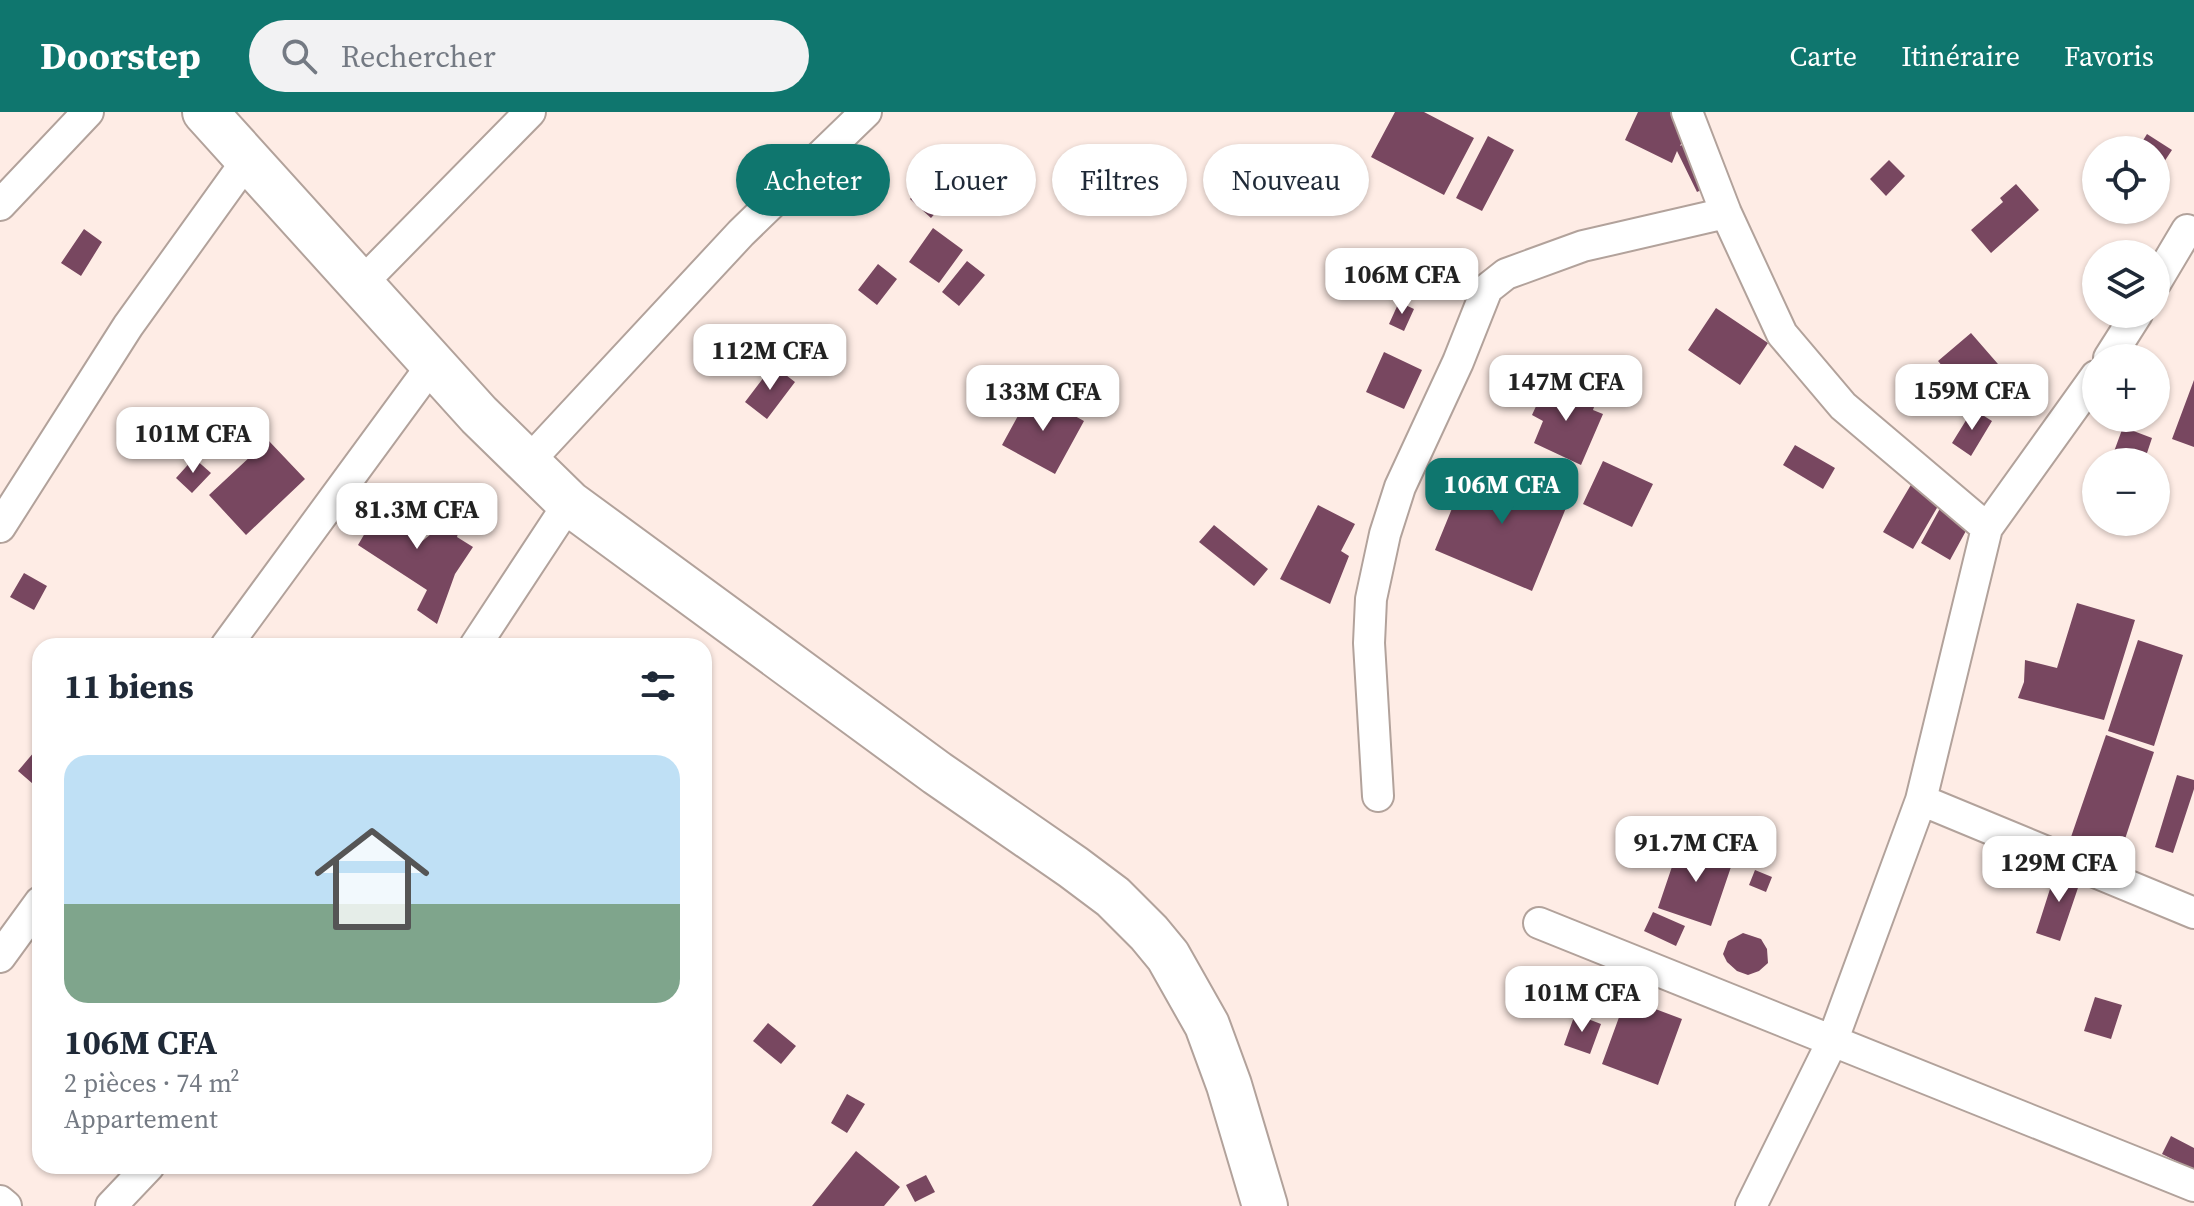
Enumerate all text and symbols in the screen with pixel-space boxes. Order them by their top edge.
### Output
search box [249,20,809,92]
text: Doorstep [40,30,201,82]
icon: search [277,34,321,78]
text: Rechercher [341,36,496,77]
text: Carte [1790,37,1857,75]
text: Itinéraire [1901,37,2020,75]
text: Favoris [2064,37,2154,75]
map controls [2082,136,2170,536]
button: locate [2082,136,2170,224]
chip: Acheter [736,144,890,216]
chip: Louer [906,144,1036,216]
chip: Filtres [1052,144,1187,216]
chip: Nouveau [1203,144,1369,216]
button: layers [2082,240,2170,328]
pin: 106M CFA [1319,248,1485,316]
text: 106M CFA [1343,256,1461,292]
pin: 112M CFA [687,324,853,392]
text: 112M CFA [711,332,829,368]
button: + [2082,344,2170,432]
pin: 147M CFA [1483,355,1649,423]
text: 147M CFA [1507,363,1625,399]
pin: 159M CFA [1889,364,2055,432]
pin: 133M CFA [960,365,1126,433]
text: 159M CFA [1913,372,2031,408]
text: 133M CFA [984,373,1102,409]
pin: 101M CFA [110,407,276,475]
text: 101M CFA [134,415,252,451]
button: − [2082,448,2170,536]
pin: 106M CFA [1419,458,1585,526]
text: 106M CFA [1443,466,1561,502]
pin: 81.3M CFA [325,483,509,551]
text: 81.3M CFA [354,491,480,527]
text: 11 biens [64,663,194,709]
icon: filters [636,664,680,708]
icon: home [300,807,444,951]
pin: 91.7M CFA [1604,816,1788,884]
text: 91.7M CFA [1633,824,1759,860]
pin: 129M CFA [1976,836,2142,904]
text: 129M CFA [2000,844,2118,880]
pin: 101M CFA [1499,966,1665,1034]
text: 101M CFA [1523,974,1641,1010]
text: 106M CFA [64,1019,217,1065]
text: 2 pièces · 74 m² [64,1065,240,1101]
text: Appartement [64,1101,218,1137]

